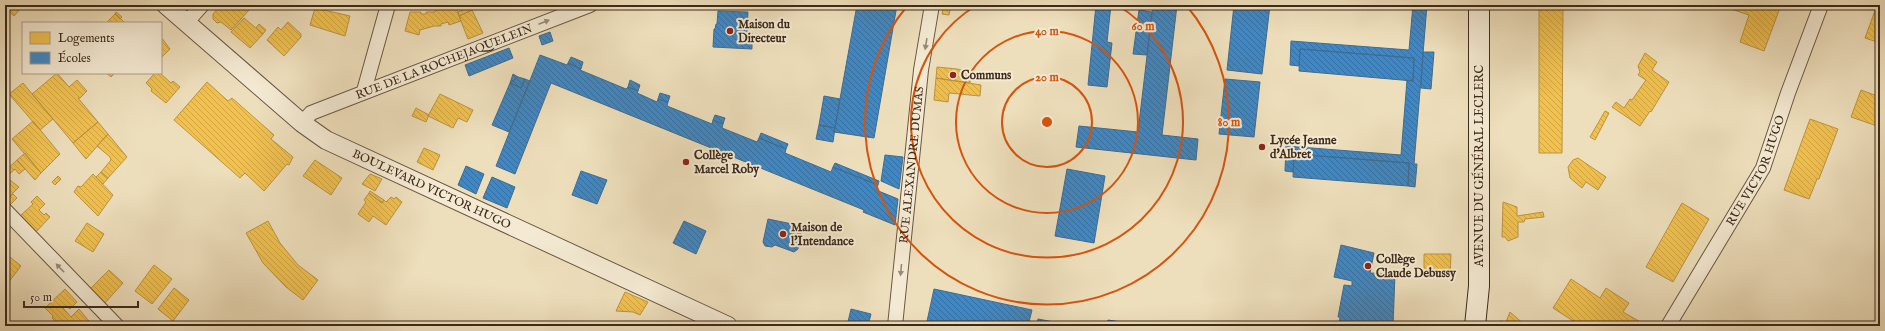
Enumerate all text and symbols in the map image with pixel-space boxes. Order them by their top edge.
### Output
place label: Maison du Directeur [738,17,791,46]
one-way arrow [539,19,551,25]
text: 60 m [1132,19,1155,34]
street label: RUE DE LA ROCHEJAQUELEIN [353,20,535,103]
legend [22,22,162,74]
text: 40 m [1035,24,1060,39]
marker: Maison du Directeur [725,26,735,36]
text: Logements [58,31,115,46]
one-way arrow [922,37,928,50]
text: Écoles [58,50,91,66]
street label: AVENUE DU GÉNÉRAL LECLERC [1471,65,1487,268]
place label: Communs [961,68,1012,83]
marker: Communs [948,70,958,80]
text: 20 m [1035,70,1059,85]
street label: RUE ALEXANDRE DUMAS [896,86,927,244]
street label: RUE VICTOR HUGO [1723,113,1788,228]
centre of rings [1040,115,1054,129]
text: 80 m [1218,115,1241,130]
place label: Lycée Jeanne d'Albret [1269,133,1337,162]
marker: Lycée Jeanne d'Albret [1257,142,1267,152]
street label: BOULEVARD VICTOR HUGO [350,146,513,232]
place label: Collège Marcel Roby [694,148,760,178]
marker: Collège Marcel Roby [681,157,691,167]
place label: Maison de l'Intendance [790,220,854,249]
marker: Maison de l'Intendance [778,229,788,239]
place label: Collège Claude Debussy [1376,252,1457,282]
marker: Collège Claude Debussy [1363,261,1373,271]
one-way arrow [56,263,65,273]
one-way arrow [898,264,905,276]
scale bar [24,283,138,309]
text: 50 m [30,290,52,305]

